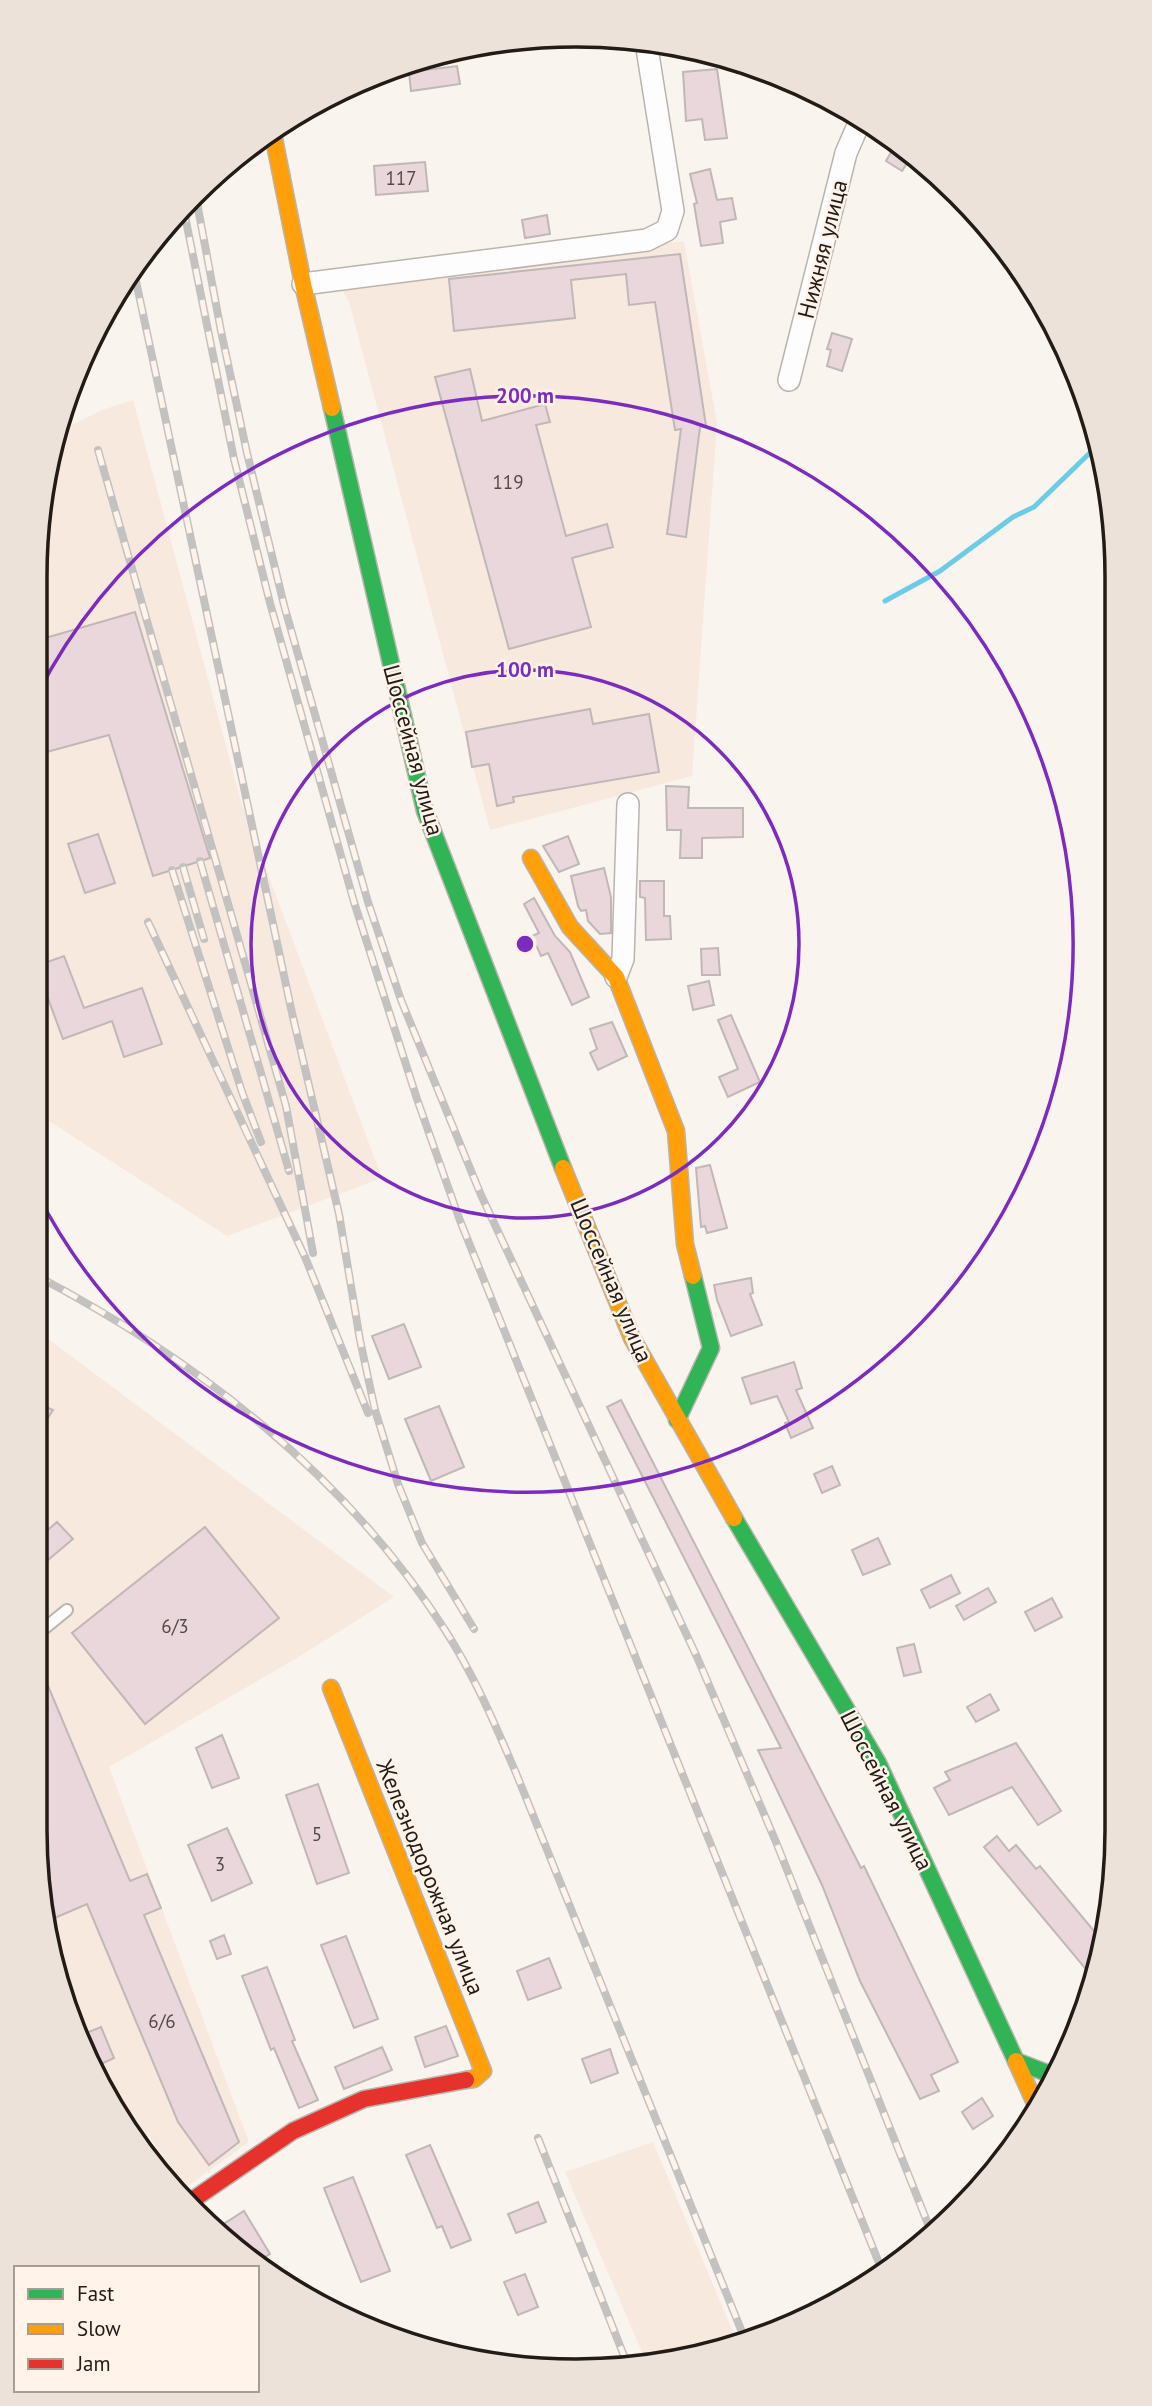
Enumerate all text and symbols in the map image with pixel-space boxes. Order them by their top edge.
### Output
house number: 117 [385,166,417,190]
street label: Нижняя улица [791,177,853,321]
text: 200 m [496,382,554,409]
house number: 119 [492,470,524,494]
text: 100 m [496,656,554,683]
street label: Шоссейная улица [377,661,451,839]
centre of rings [513,932,537,956]
street label: Шоссейная улица [564,1193,660,1367]
house number: 6/3 [161,1614,189,1638]
street label: Шоссейная улица [834,1705,940,1875]
street label: Железнодорожная улица [370,1754,491,1999]
house number: 5 [312,1822,322,1846]
house number: 3 [215,1852,225,1876]
house number: 6/6 [148,2009,176,2033]
legend [14,2266,259,2392]
text: Fast [77,2280,114,2307]
text: Slow [77,2315,121,2342]
text: Jam [76,2350,111,2377]

